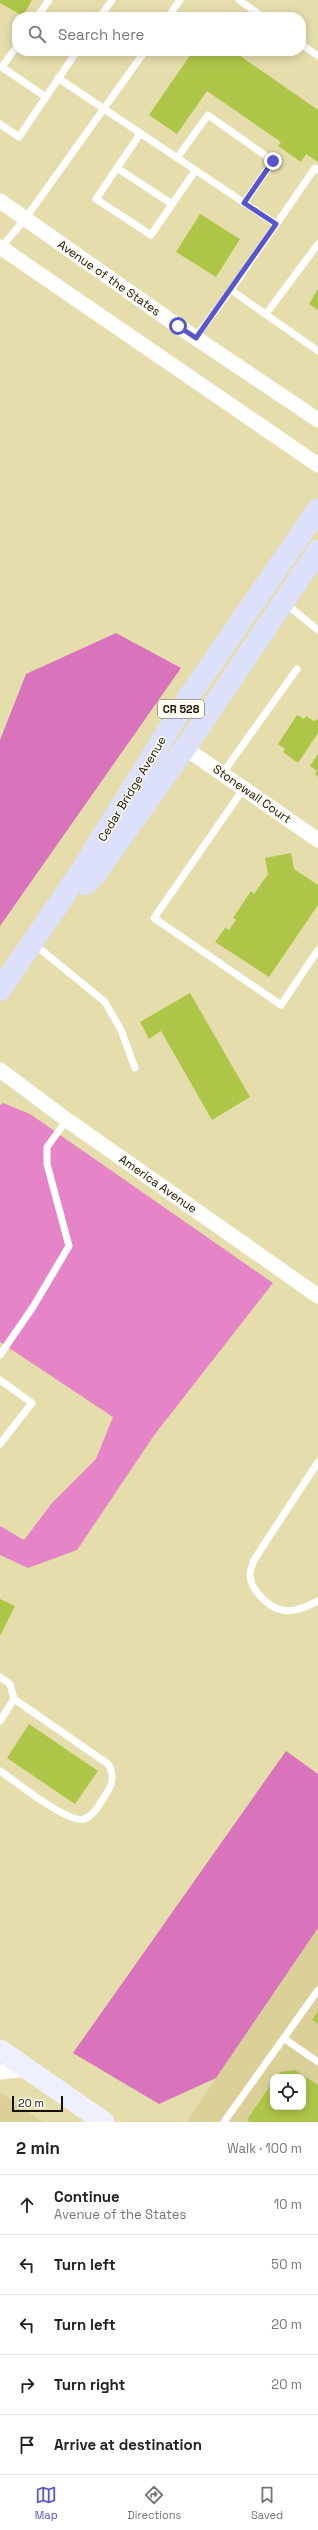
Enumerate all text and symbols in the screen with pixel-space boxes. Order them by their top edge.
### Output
search box [12,12,306,56]
icon: search [26,23,48,45]
text: Search here [58,25,144,44]
route end [264,152,282,170]
street label: Avenue of the States [54,236,164,320]
route start [169,317,187,335]
road number: CR 528 [158,700,204,718]
street label: Cedar Bridge Avenue [94,733,170,845]
street label: Stonewall Court [210,761,294,827]
street label: America Avenue [116,1151,200,1217]
map controls [270,2074,306,2110]
button: locate [270,2074,306,2110]
scale bar [12,2094,63,2113]
text: 20 m [18,2096,44,2110]
text: 2 min [16,2137,60,2159]
text: Walk · 100 m [227,2140,302,2157]
text: Continue [54,2187,120,2206]
icon: ahead [16,2194,38,2216]
text: 10 m [274,2196,302,2213]
text: Avenue of the States [54,2206,186,2223]
icon: left [16,2254,38,2276]
text: Turn left [54,2255,116,2274]
text: 50 m [271,2256,302,2273]
icon: left [16,2314,38,2336]
text: Turn left [54,2315,116,2334]
text: 20 m [271,2316,302,2333]
icon: right [16,2374,38,2396]
text: Turn right [54,2375,125,2394]
text: 20 m [271,2376,302,2393]
icon: arrive [16,2434,38,2456]
text: Arrive at destination [54,2435,202,2454]
tab: Map [35,2484,58,2522]
tab: Directions [127,2484,181,2522]
tab: Saved [251,2484,283,2522]

